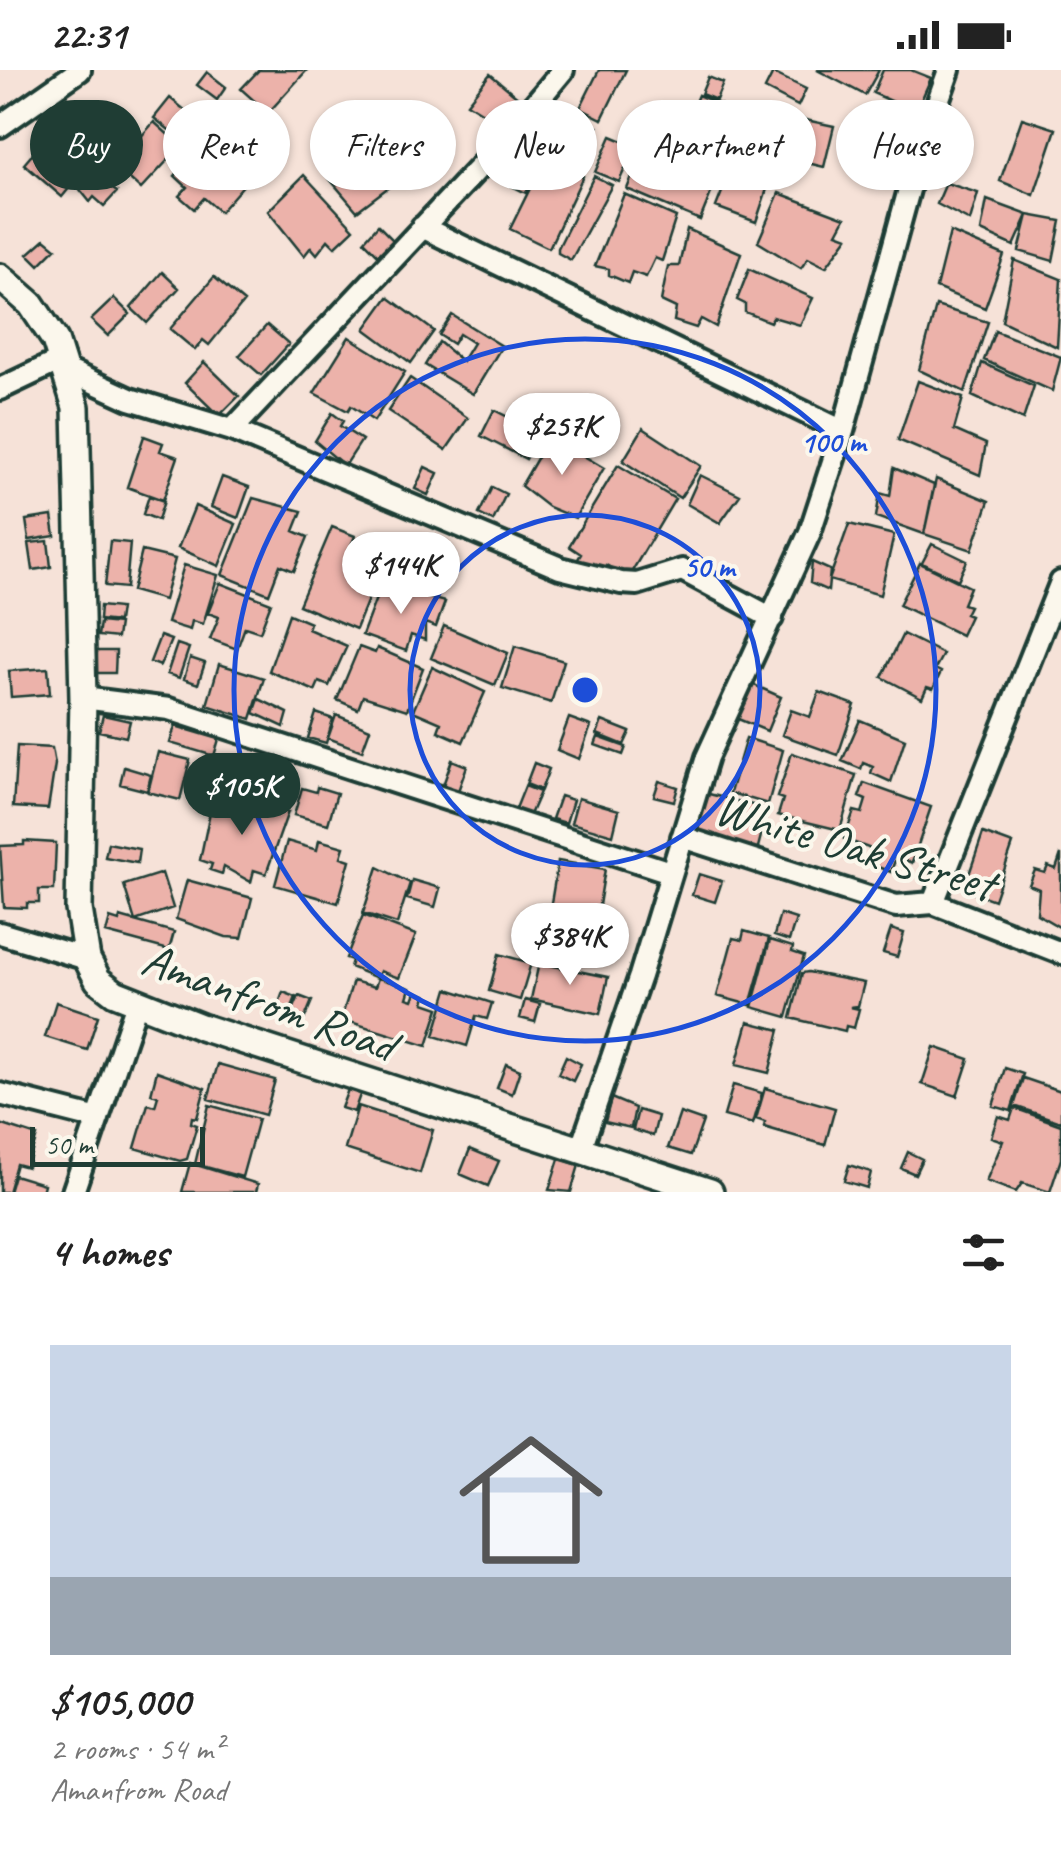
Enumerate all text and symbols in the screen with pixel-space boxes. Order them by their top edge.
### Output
text: 22:31 [50,12,126,59]
chip: Buy [30,100,143,190]
chip: Rent [163,100,290,190]
chip: Filters [310,100,456,190]
chip: New [476,100,597,190]
chip: Apartment [617,100,816,190]
chip: House [836,100,974,190]
pin: $257K [492,393,632,478]
text: $257K [525,405,599,446]
text: 100 m [801,423,868,461]
pin: $144K [331,532,471,617]
text: $144K [364,544,438,585]
text: 50 m [684,548,737,586]
centre of rings [567,672,603,708]
pin: $105K [172,753,312,838]
text: $105K [205,765,279,806]
street label: White Oak Street [709,778,1007,916]
pin: $384K [500,903,640,988]
text: $384K [533,915,607,956]
street label: Amanfrom Road [134,929,409,1078]
scale bar [30,1122,205,1166]
text: 50 m [45,1127,93,1162]
icon: filters [956,1225,1011,1280]
text: 4 homes [50,1226,169,1279]
icon: home [441,1410,621,1590]
text: $105,000 [50,1675,190,1728]
text: 2 rooms · 54 m² [50,1728,223,1769]
text: Amanfrom Road [50,1769,227,1810]

